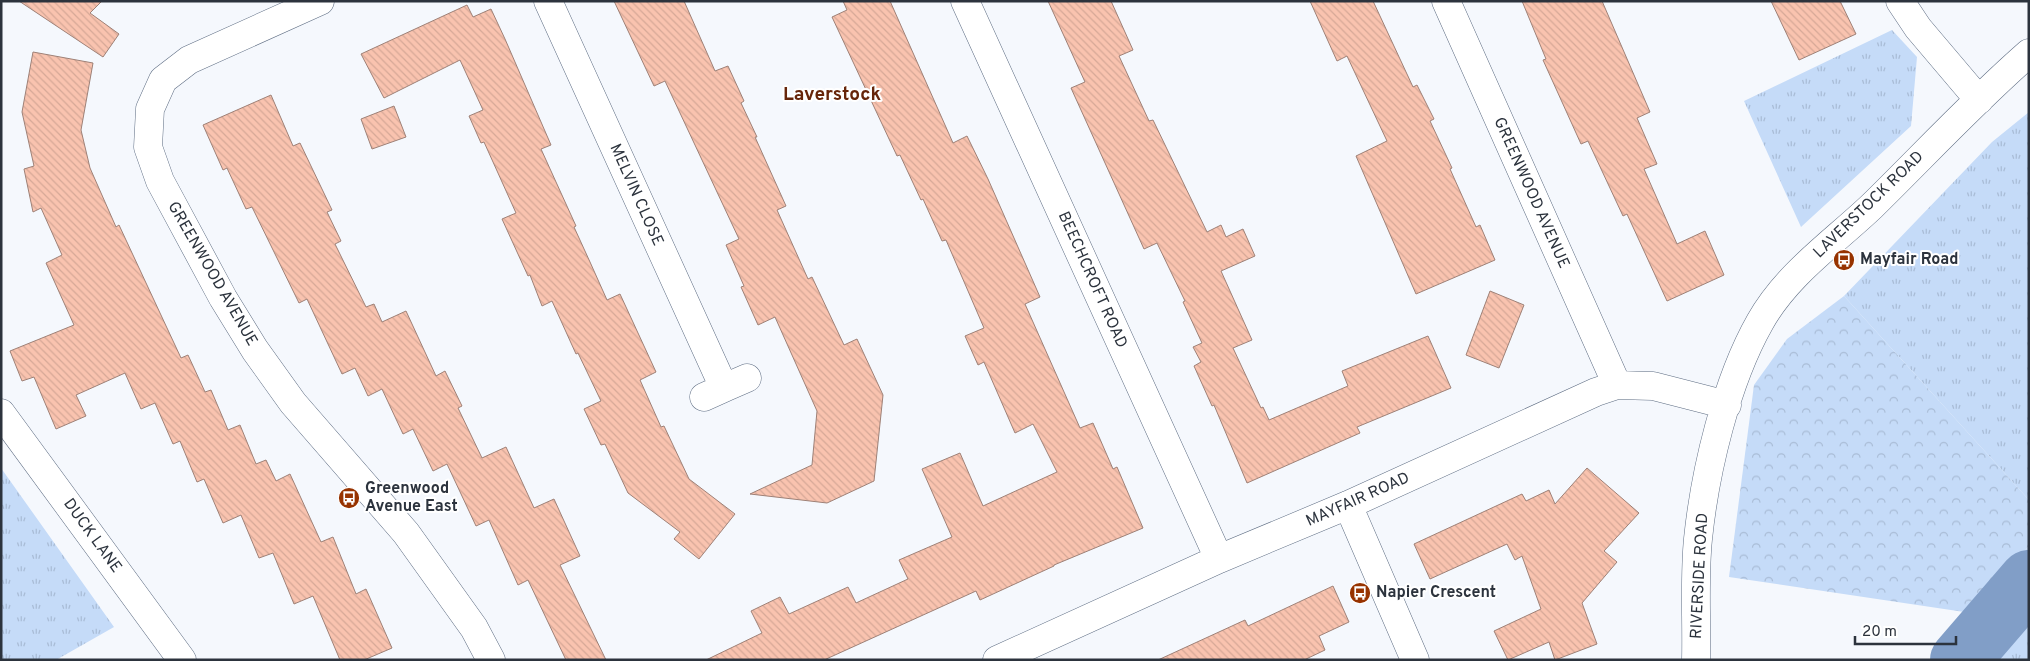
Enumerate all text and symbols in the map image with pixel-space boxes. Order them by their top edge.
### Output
district label: Laverstock [783,83,881,107]
street label: GREENWOOD AVENUE [1489,114,1573,272]
street label: MELVIN CLOSE [605,141,667,249]
street label: LAVERSTOCK ROAD [1810,147,1928,263]
street label: GREENWOOD AVENUE [162,198,262,350]
street label: BEECHCROFT ROAD [1053,209,1131,351]
bus stop icon: Mayfair Road [1832,248,1856,272]
place label: Mayfair Road [1860,250,1959,270]
street label: MAYFAIR ROAD [1303,468,1413,532]
place label: Greenwood Avenue East [365,479,458,517]
bus stop icon: Greenwood Avenue East [337,486,361,510]
street label: DUCK LANE [58,495,126,577]
street label: RIVERSIDE ROAD [1687,512,1713,640]
bus stop icon: Napier Crescent [1348,581,1372,605]
place label: Napier Crescent [1376,583,1496,603]
scale bar [1855,614,1956,646]
text: 20 m [1862,623,1897,642]

